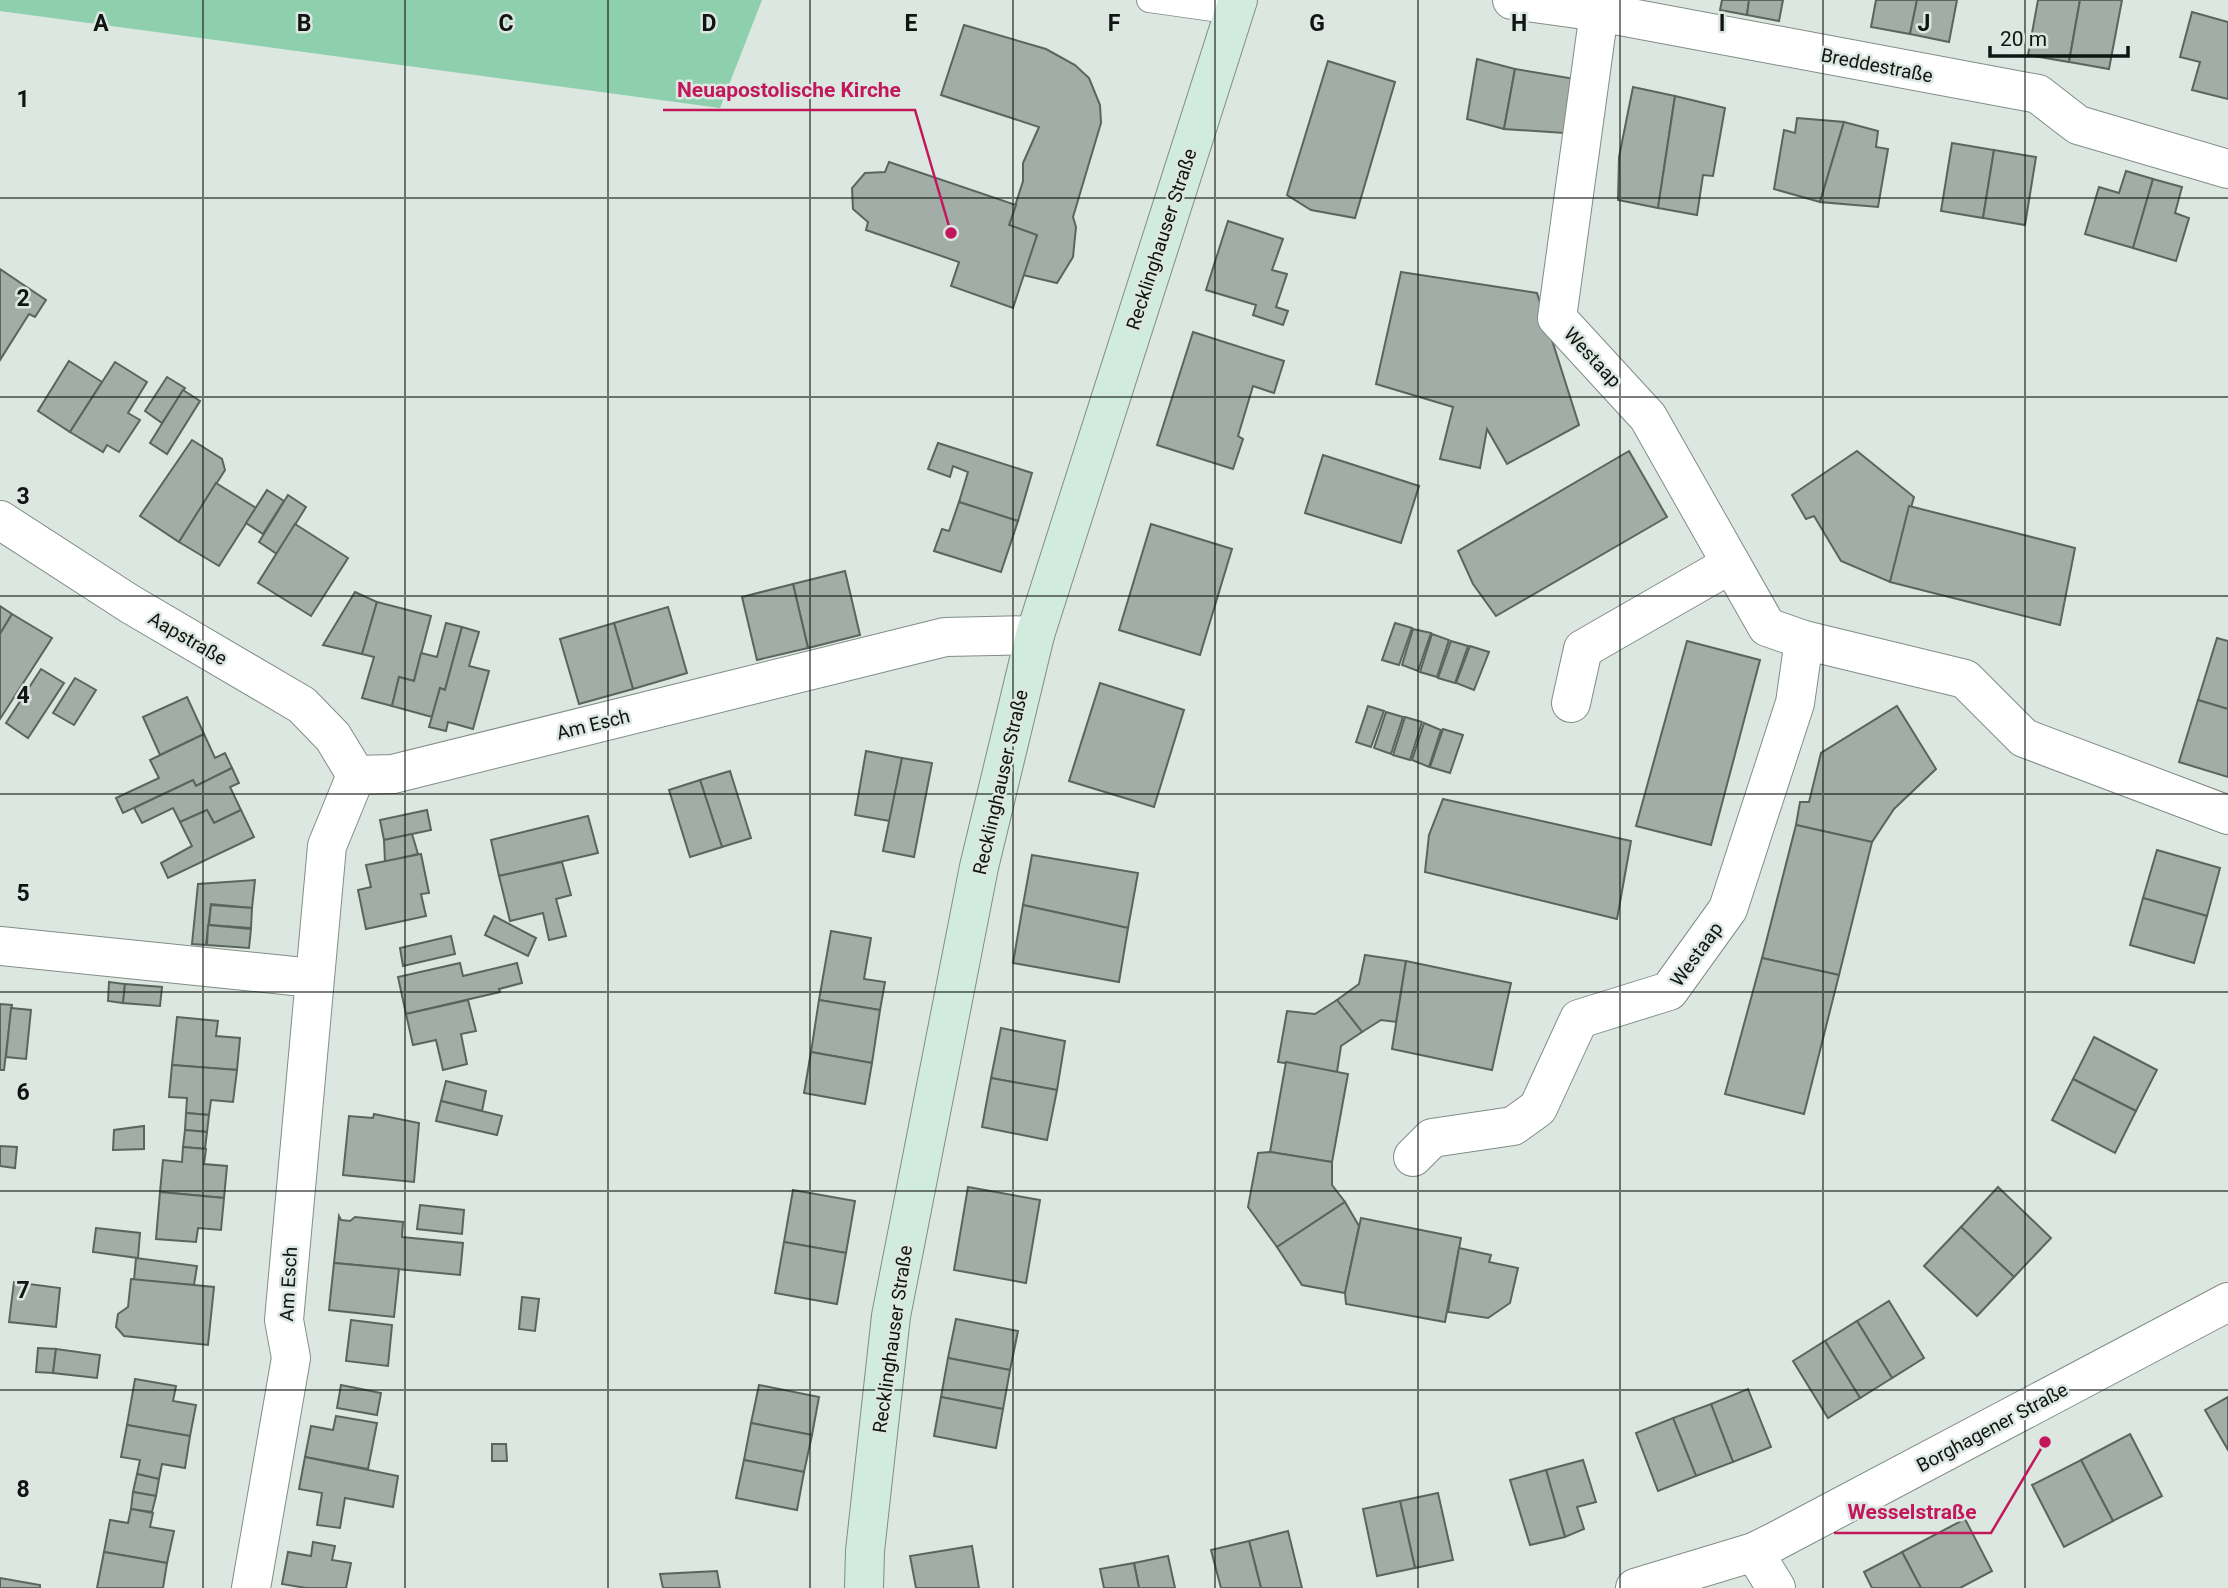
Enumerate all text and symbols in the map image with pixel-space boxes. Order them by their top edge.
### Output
text: A [93,10,109,37]
text: B [297,10,311,37]
text: C [498,10,514,37]
text: D [702,10,716,37]
text: E [905,10,918,37]
text: F [1108,10,1121,37]
text: G [1309,10,1325,37]
text: H [1511,10,1527,37]
text: I [1719,10,1725,37]
text: J [1918,10,1930,37]
scale bar [1990,14,2128,58]
text: 20 m [2000,27,2047,51]
street label: Breddestraße [1819,43,1935,88]
callout: Neuapostolische Kirche [663,68,915,110]
text: Neuapostolische Kirche [677,78,901,102]
text: 1 [16,86,30,113]
street label: Recklinghauser Straße [1121,146,1202,333]
text: 2 [16,285,30,312]
street label: Westaap [1559,322,1626,392]
text: 3 [16,483,30,510]
street label: Aapstraße [144,607,231,670]
text: 4 [16,682,30,709]
street label: Recklinghauser Straße [968,687,1033,877]
street label: Am Esch [554,704,632,745]
text: 5 [16,880,30,907]
street label: Westaap [1665,918,1727,991]
text: 6 [16,1079,30,1106]
street label: Recklinghauser Straße [868,1244,917,1434]
street label: Am Esch [275,1246,302,1322]
text: 7 [16,1277,30,1304]
street label: Borghagener Straße [1913,1378,2072,1477]
text: 8 [16,1476,30,1503]
callout: Wesselstraße [1834,1491,1991,1533]
text: Wesselstraße [1848,1500,1976,1524]

